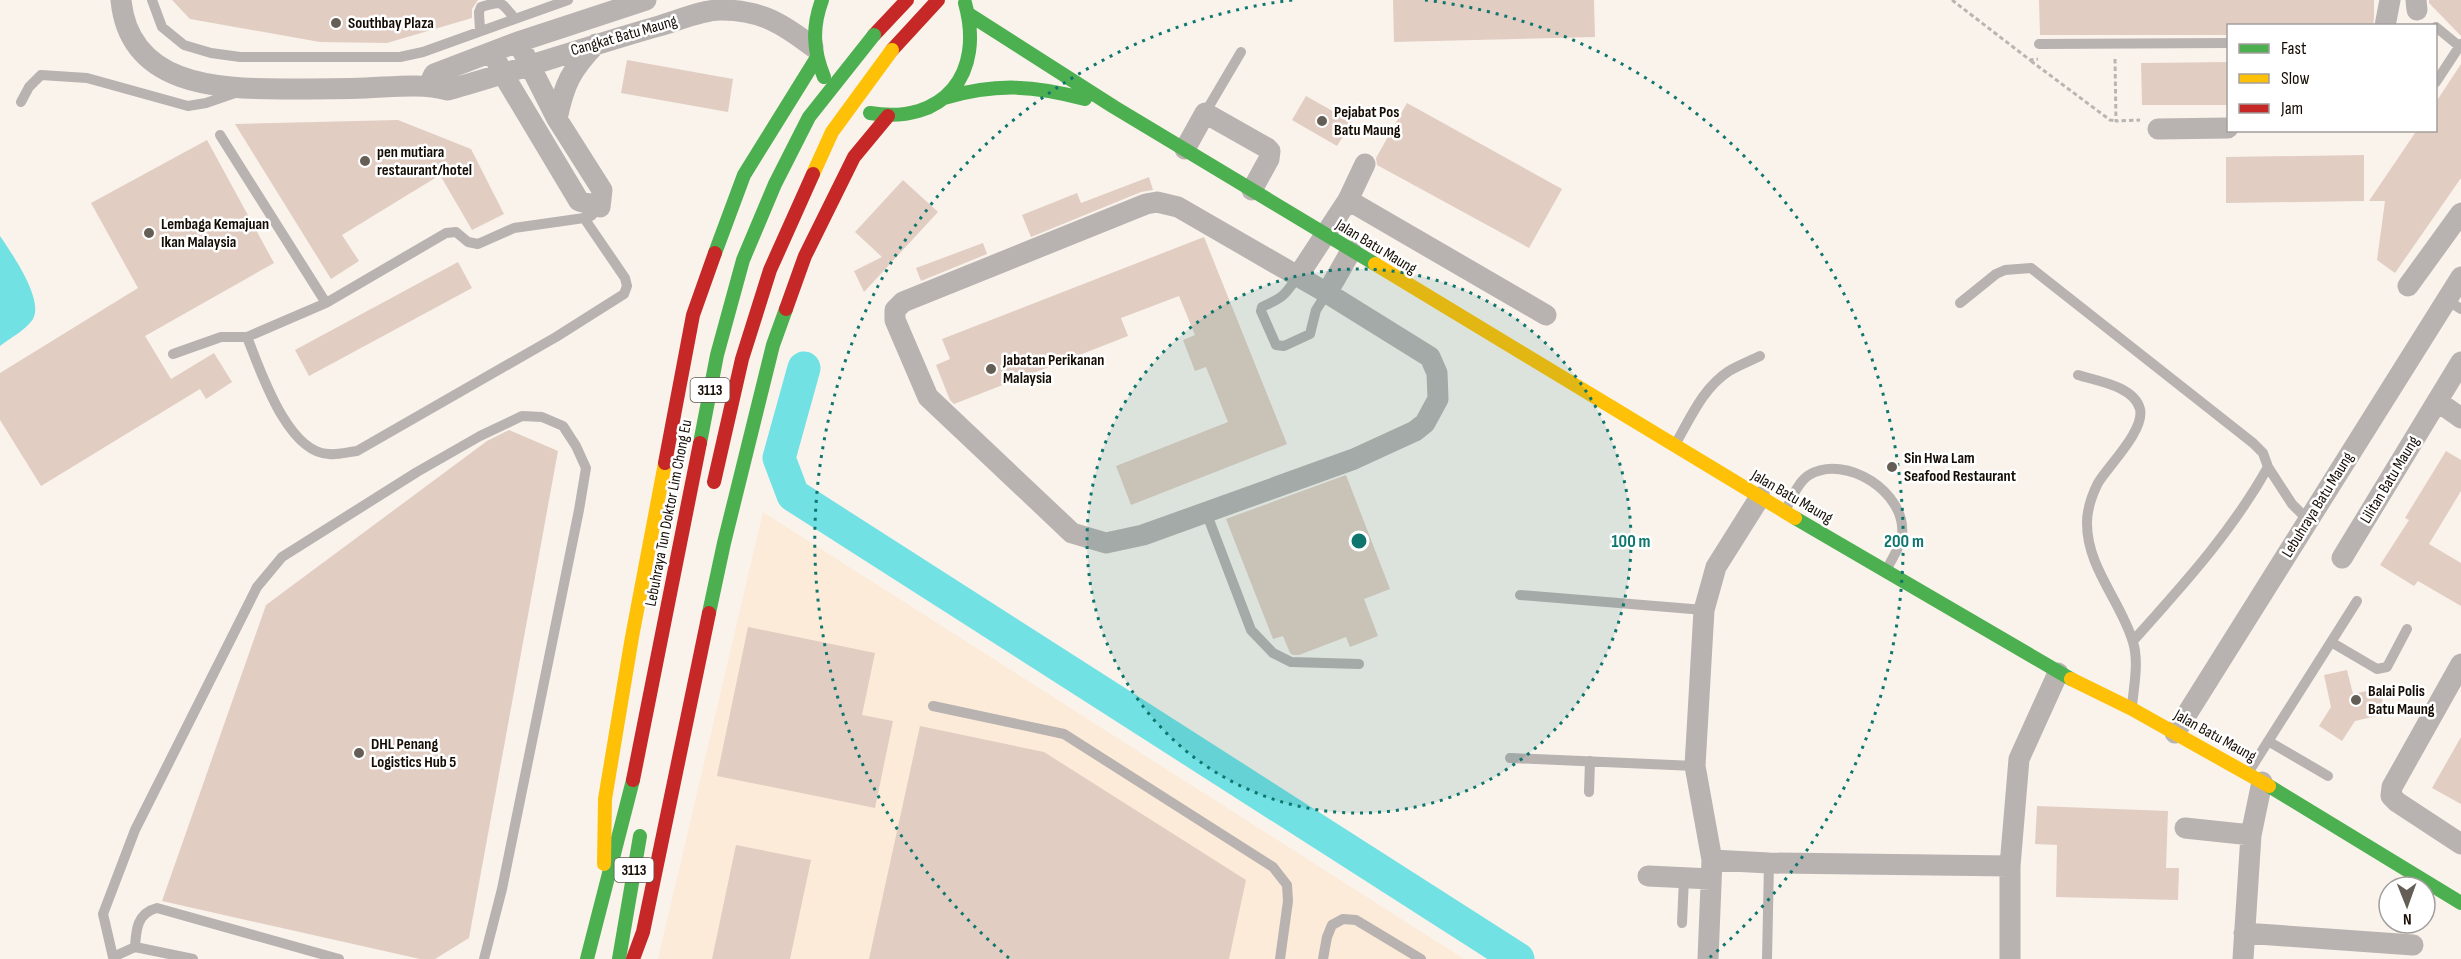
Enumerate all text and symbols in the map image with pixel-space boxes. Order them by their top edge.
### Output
street label: Cangkat Batu Maung [569,12,679,60]
place label: Southbay Plaza [348,14,434,33]
marker: Southbay Plaza [329,16,343,30]
legend [2227,24,2437,132]
text: Fast [2281,38,2307,59]
text: Slow [2281,68,2310,89]
text: Jam [2280,98,2303,119]
place label: Pejabat Pos Batu Maung [1334,103,1401,140]
marker: Pejabat Pos Batu Maung [1315,114,1329,128]
place label: pen mutiara restaurant/hotel [377,143,472,180]
marker: pen mutiara restaurant/hotel [358,154,372,168]
place label: Lembaga Kemajuan Ikan Malaysia [161,215,269,252]
street label: Jalan Batu Maung [1331,215,1420,279]
marker: Lembaga Kemajuan Ikan Malaysia [142,226,156,240]
place label: Jabatan Perikanan Malaysia [1002,351,1104,388]
marker: Jabatan Perikanan Malaysia [984,362,998,376]
road number: 3113 [690,378,730,402]
street label: Lebuhraya Tun Doktor Lim Chong Eu [642,418,696,608]
street label: Lilitan Batu Maung [2356,433,2424,527]
place label: Sin Hwa Lam Seafood Restaurant [1904,449,2016,486]
street label: Lebuhraya Batu Maung [2278,449,2358,561]
marker: Sin Hwa Lam Seafood Restaurant [1885,460,1899,474]
street label: Jalan Batu Maung [1747,466,1836,528]
centre of rings [1349,531,1369,551]
text: 100 m [1612,531,1651,552]
text: 200 m [1884,531,1924,552]
place label: Balai Polis Batu Maung [2368,682,2435,719]
marker: Balai Polis Batu Maung [2349,693,2363,707]
street label: Jalan Batu Maung [2170,705,2259,766]
place label: DHL Penang Logistics Hub 5 [371,735,456,772]
marker: DHL Penang Logistics Hub 5 [352,746,366,760]
road number: 3113 [614,858,654,882]
north arrow [2377,875,2437,935]
text: N [2403,909,2412,928]

